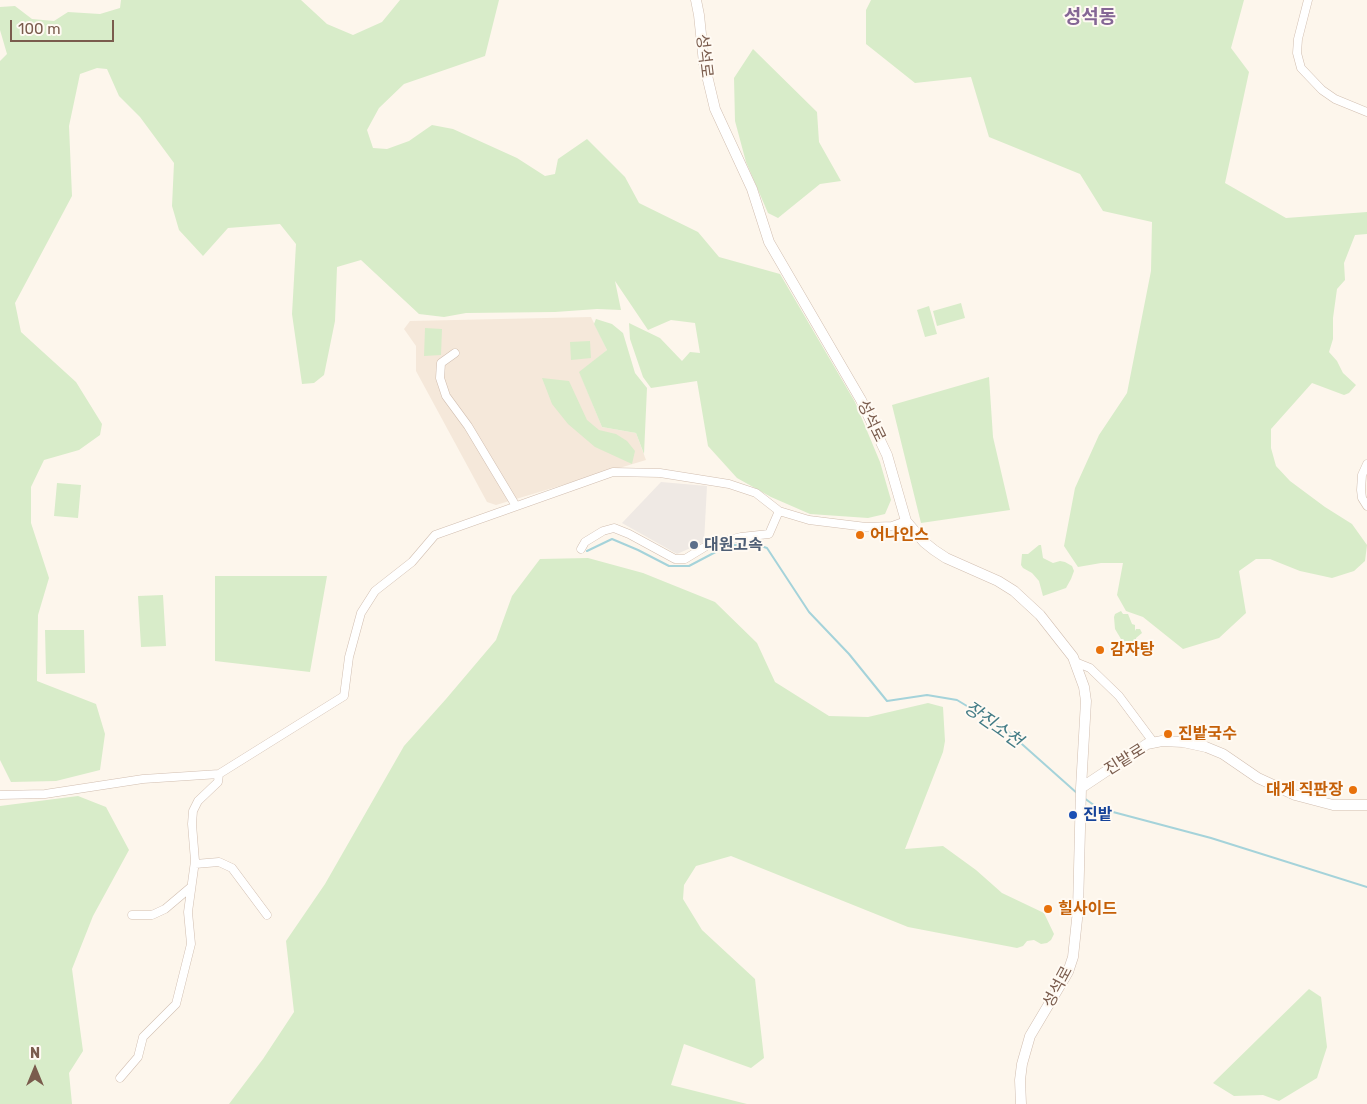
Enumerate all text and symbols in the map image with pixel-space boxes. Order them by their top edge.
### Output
district label: 성석동 [1064,7,1116,29]
scale bar [12,10,116,42]
text: 100 m [18,20,60,38]
street label: 성석로 [692,33,716,79]
street label: 성석로 [853,397,889,445]
place label: 어나인스 [870,525,929,545]
marker: 어나인스 [854,529,866,541]
place label: 대원고속 [704,535,763,555]
marker: 대원고속 [688,539,700,551]
place label: 감자탕 [1110,640,1154,660]
marker: 감자탕 [1094,644,1106,656]
water label: 장진소천 [960,697,1026,753]
place label: 진밭국수 [1178,724,1237,744]
marker: 진밭국수 [1162,728,1174,740]
street label: 진밭로 [1101,740,1149,780]
place label: 대게 직판장 [1266,780,1343,800]
marker: 대게 직판장 [1347,784,1359,796]
place label: 진밭 [1083,805,1112,825]
marker: 진밭 [1067,809,1079,821]
place label: 힐사이드 [1058,899,1117,919]
marker: 힐사이드 [1042,903,1054,915]
street label: 성석로 [1039,963,1077,1011]
north arrow [10,1044,60,1094]
text: N [30,1045,40,1062]

